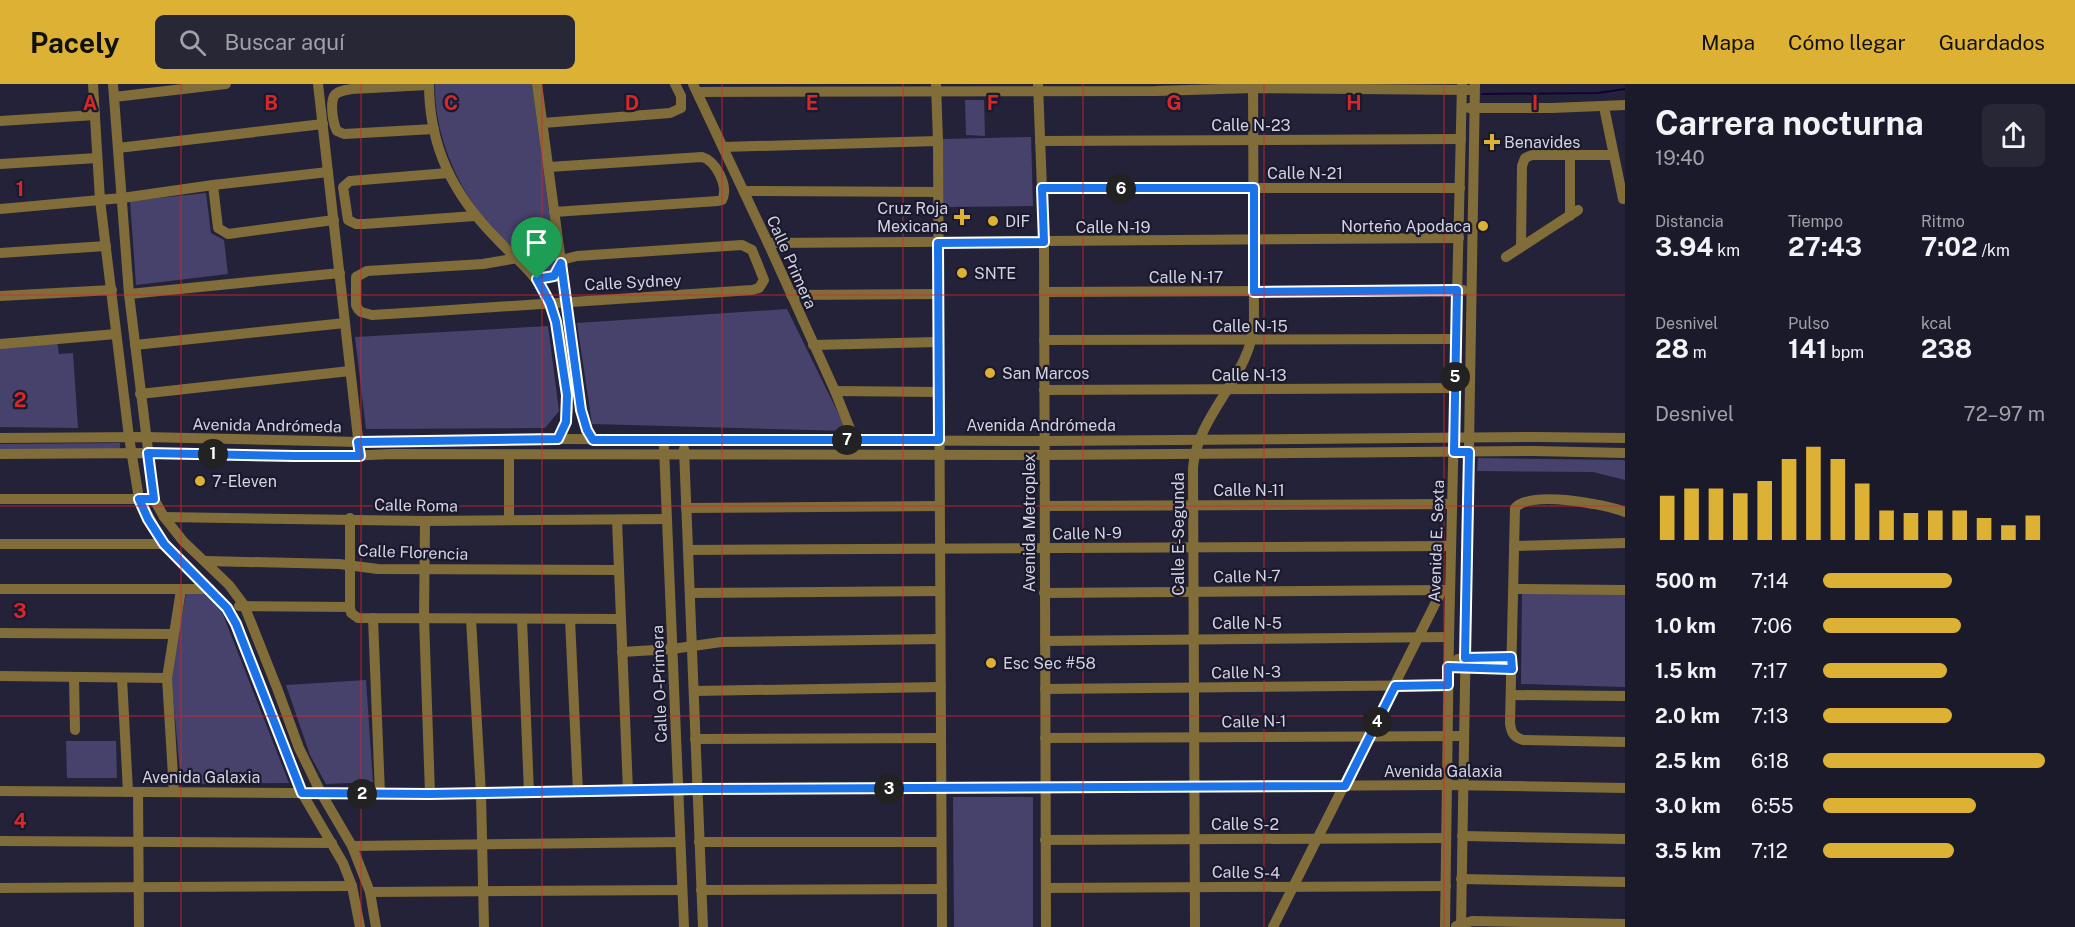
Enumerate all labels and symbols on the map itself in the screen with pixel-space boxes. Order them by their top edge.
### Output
text: A [83,91,97,115]
text: B [264,91,278,115]
text: C [444,91,458,115]
text: D [625,91,639,115]
text: E [806,91,818,115]
text: F [987,91,999,115]
text: G [1166,91,1182,115]
text: H [1346,91,1362,115]
text: I [1532,91,1538,115]
street label: Calle N-23 [1211,116,1291,135]
place label: Benavides [1504,133,1580,152]
marker: Benavides [1485,135,1499,149]
street label: Calle N-21 [1267,164,1343,183]
pin: 6 [1106,174,1136,204]
text: 1 [16,177,24,201]
place label: Cruz Roja Mexicana [877,199,948,236]
marker: Cruz Roja Mexicana [953,208,971,226]
place label: DIF [1005,212,1030,231]
street label: Calle Primera [763,213,821,312]
marker: DIF [986,214,1000,228]
pin [511,217,562,279]
place label: Norteño Apodaca [1341,217,1471,236]
street label: Calle N-19 [1075,218,1151,237]
marker: Norteño Apodaca [1476,219,1490,233]
place label: SNTE [974,264,1016,283]
marker: SNTE [955,266,969,280]
street label: Calle N-17 [1149,268,1223,287]
street label: Calle Sydney [584,270,683,295]
street label: Calle N-15 [1212,317,1288,336]
pin: 5 [1440,362,1470,392]
place label: San Marcos [1002,364,1089,383]
marker: San Marcos [983,366,997,380]
street label: Calle N-13 [1211,366,1287,385]
text: 2 [14,388,26,412]
street label: Avenida Andrómeda [192,415,342,436]
street label: Avenida Andrómeda [966,416,1116,435]
pin: 7 [832,425,862,455]
pin: 1 [198,439,228,469]
street label: Avenida Metroplex [1020,454,1039,592]
place label: 7-Eleven [212,472,277,491]
street label: Calle E-Segunda [1169,472,1188,596]
marker: 7-Eleven [193,474,207,488]
street label: Avenida E. Sexta [1425,479,1448,603]
street label: Calle N-11 [1213,481,1285,500]
street label: Calle Roma [374,495,458,516]
street label: Calle N-9 [1052,523,1122,544]
street label: Calle Florencia [357,541,469,564]
street label: Calle N-7 [1213,566,1281,587]
text: 3 [13,599,27,623]
street label: Calle N-5 [1212,614,1282,633]
street label: Calle O-Primera [648,625,671,743]
place label: Esc Sec #58 [1003,654,1096,673]
marker: Esc Sec #58 [984,656,998,670]
street label: Calle N-3 [1211,662,1281,683]
pin: 4 [1362,707,1392,737]
street label: Calle N-1 [1221,711,1287,732]
street label: Avenida Galaxia [1384,762,1502,781]
street label: Avenida Galaxia [142,768,260,787]
pin: 3 [874,774,904,804]
pin: 2 [347,779,377,809]
text: 4 [13,809,27,833]
street label: Calle S-2 [1211,815,1279,834]
street label: Calle S-4 [1212,862,1280,883]

